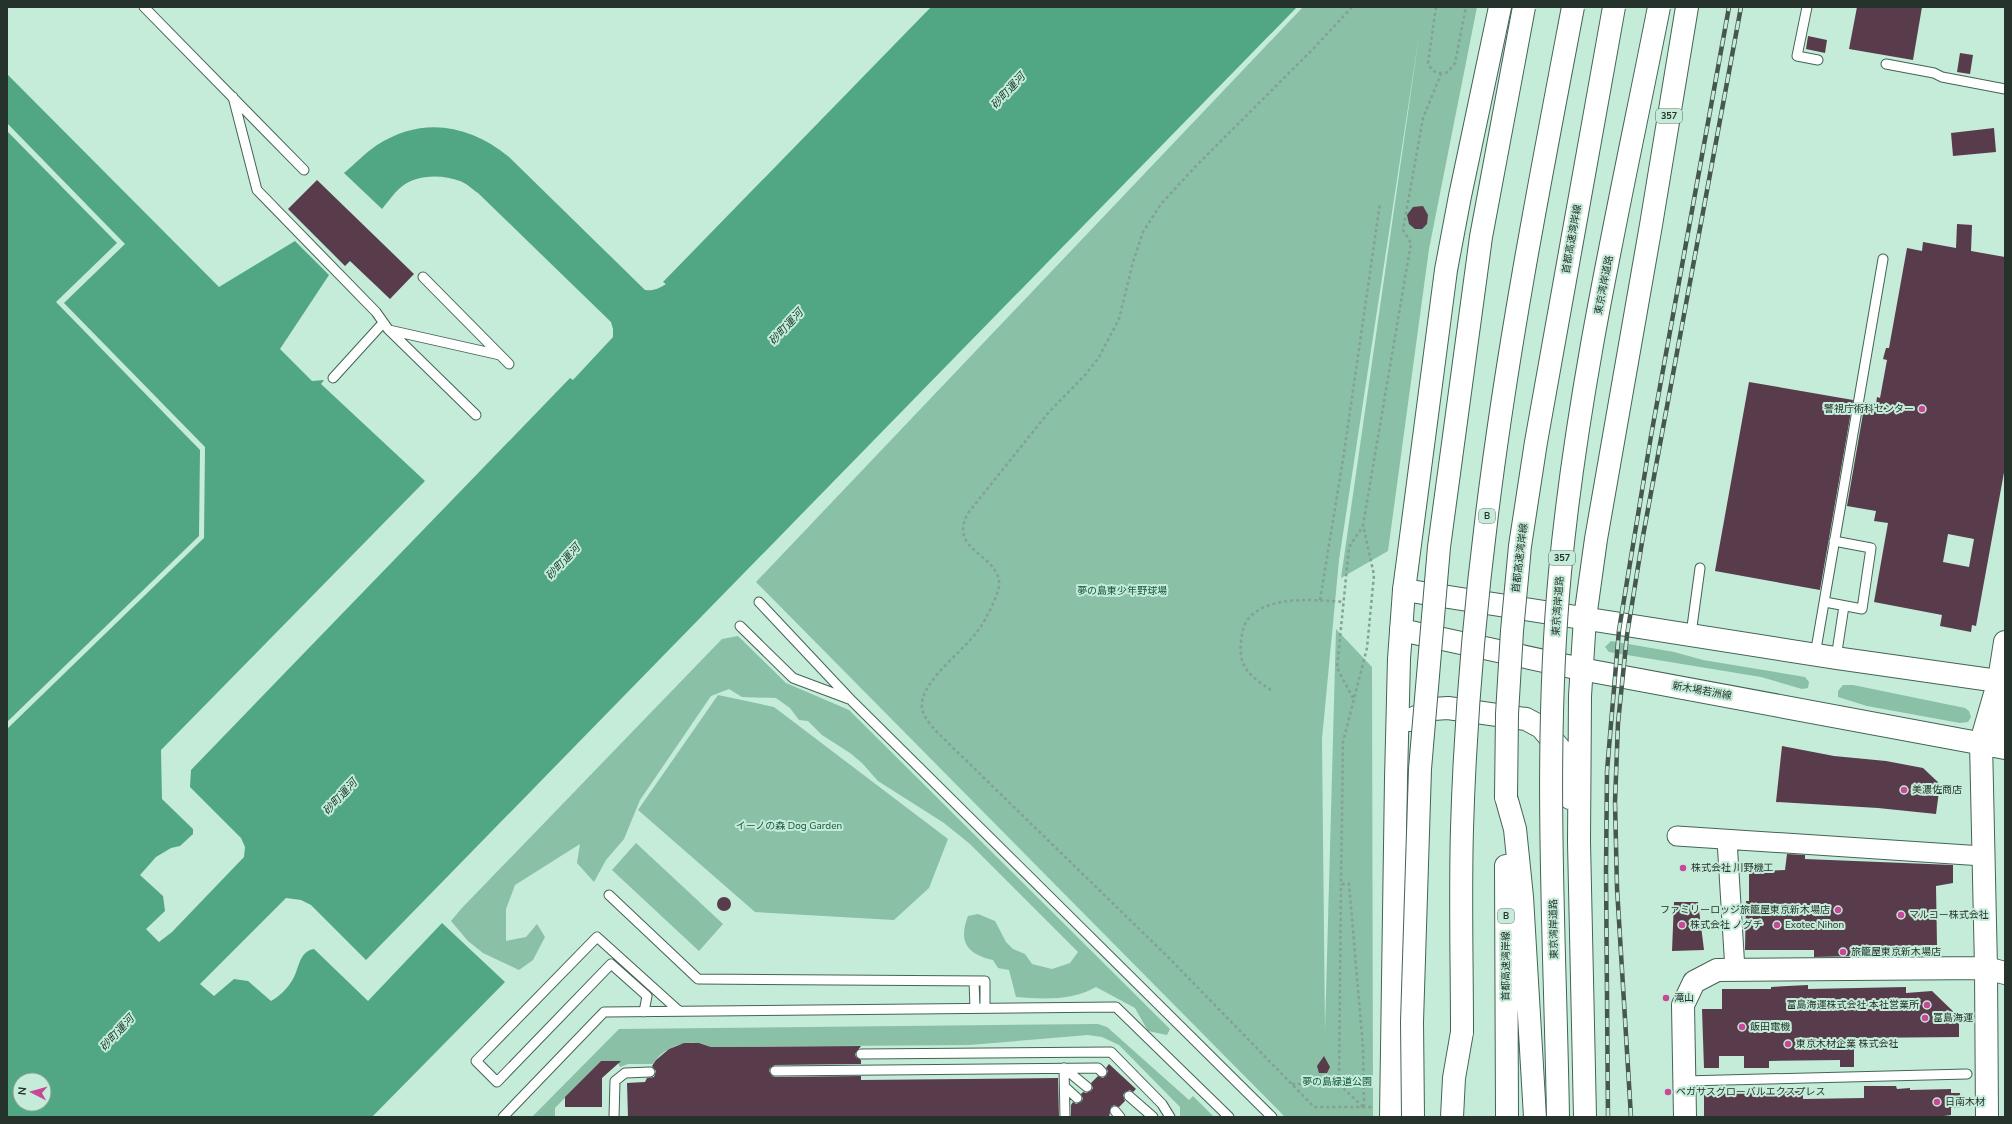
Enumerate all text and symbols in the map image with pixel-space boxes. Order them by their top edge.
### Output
water label: 砂町運河 [988,68,1030,112]
road number: 357 [1656,109,1682,123]
street label: 首都高速湾岸線 [1559,203,1585,275]
street label: 東京湾岸道路 [1591,254,1617,316]
water label: 砂町運河 [766,304,808,348]
place label: 警視庁術科センター [1824,402,1914,416]
marker: 警視庁術科センター [1917,404,1927,414]
road number: B [1479,509,1495,523]
street label: 首都高速湾岸線 [1509,522,1531,594]
water label: 砂町運河 [543,539,585,583]
road number: 357 [1549,551,1575,565]
street label: 東京湾岸道路 [1549,576,1567,636]
park label: 夢の島東少年野球場 [1077,584,1167,598]
street label: 新木場若洲線 [1671,679,1733,703]
water label: 砂町運河 [320,774,362,818]
place label: 美濃佐商店 [1912,783,1962,797]
marker: 美濃佐商店 [1899,785,1909,795]
park label: イーノの森 Dog Garden [736,819,842,833]
place label: 株式会社 川野機工 [1691,861,1774,875]
marker: 株式会社 川野機工 [1678,863,1688,873]
street label: 東京湾岸道路 [1546,899,1562,959]
place label: ファミリーロッジ旅籠屋東京新木場店 [1660,903,1830,917]
marker: ファミリーロッジ旅籠屋東京新木場店 [1833,905,1843,915]
place label: マルコー株式会社 [1909,908,1989,922]
road number: B [1498,909,1514,923]
marker: マルコー株式会社 [1896,910,1906,920]
place label: 株式会社 ノグチ [1690,918,1763,932]
place label: Exotec Nihon [1785,918,1844,932]
marker: 株式会社 ノグチ [1677,920,1687,930]
marker: Exotec Nihon [1772,920,1782,930]
street label: 首都高速湾岸線 [1499,931,1513,1001]
place label: 旅籠屋東京新木場店 [1851,945,1941,959]
marker: 旅籠屋東京新木場店 [1838,947,1848,957]
place label: 滝山 [1674,991,1694,1005]
marker: 滝山 [1661,993,1671,1003]
place label: 富島海運株式会社 本社営業所 [1786,998,1919,1012]
marker: 富島海運株式会社 本社営業所 [1922,1000,1932,1010]
water label: 砂町運河 [97,1010,139,1054]
place label: 富島海運 [1933,1011,1973,1025]
marker: 富島海運 [1920,1013,1930,1023]
place label: 飯田電機 [1750,1020,1790,1034]
marker: 飯田電機 [1737,1022,1747,1032]
place label: 東京木材企業 株式会社 [1796,1037,1899,1051]
marker: 東京木材企業 株式会社 [1783,1039,1793,1049]
north arrow [12,1072,52,1112]
park label: 夢の島緑道公園 [1302,1075,1372,1089]
place label: ペガサスグローバルエクスプレス [1676,1085,1825,1099]
text: N [15,1086,30,1096]
marker: ペガサスグローバルエクスプレス [1663,1087,1673,1097]
place label: 日南木材 [1945,1095,1985,1109]
marker: 日南木材 [1932,1097,1942,1107]

